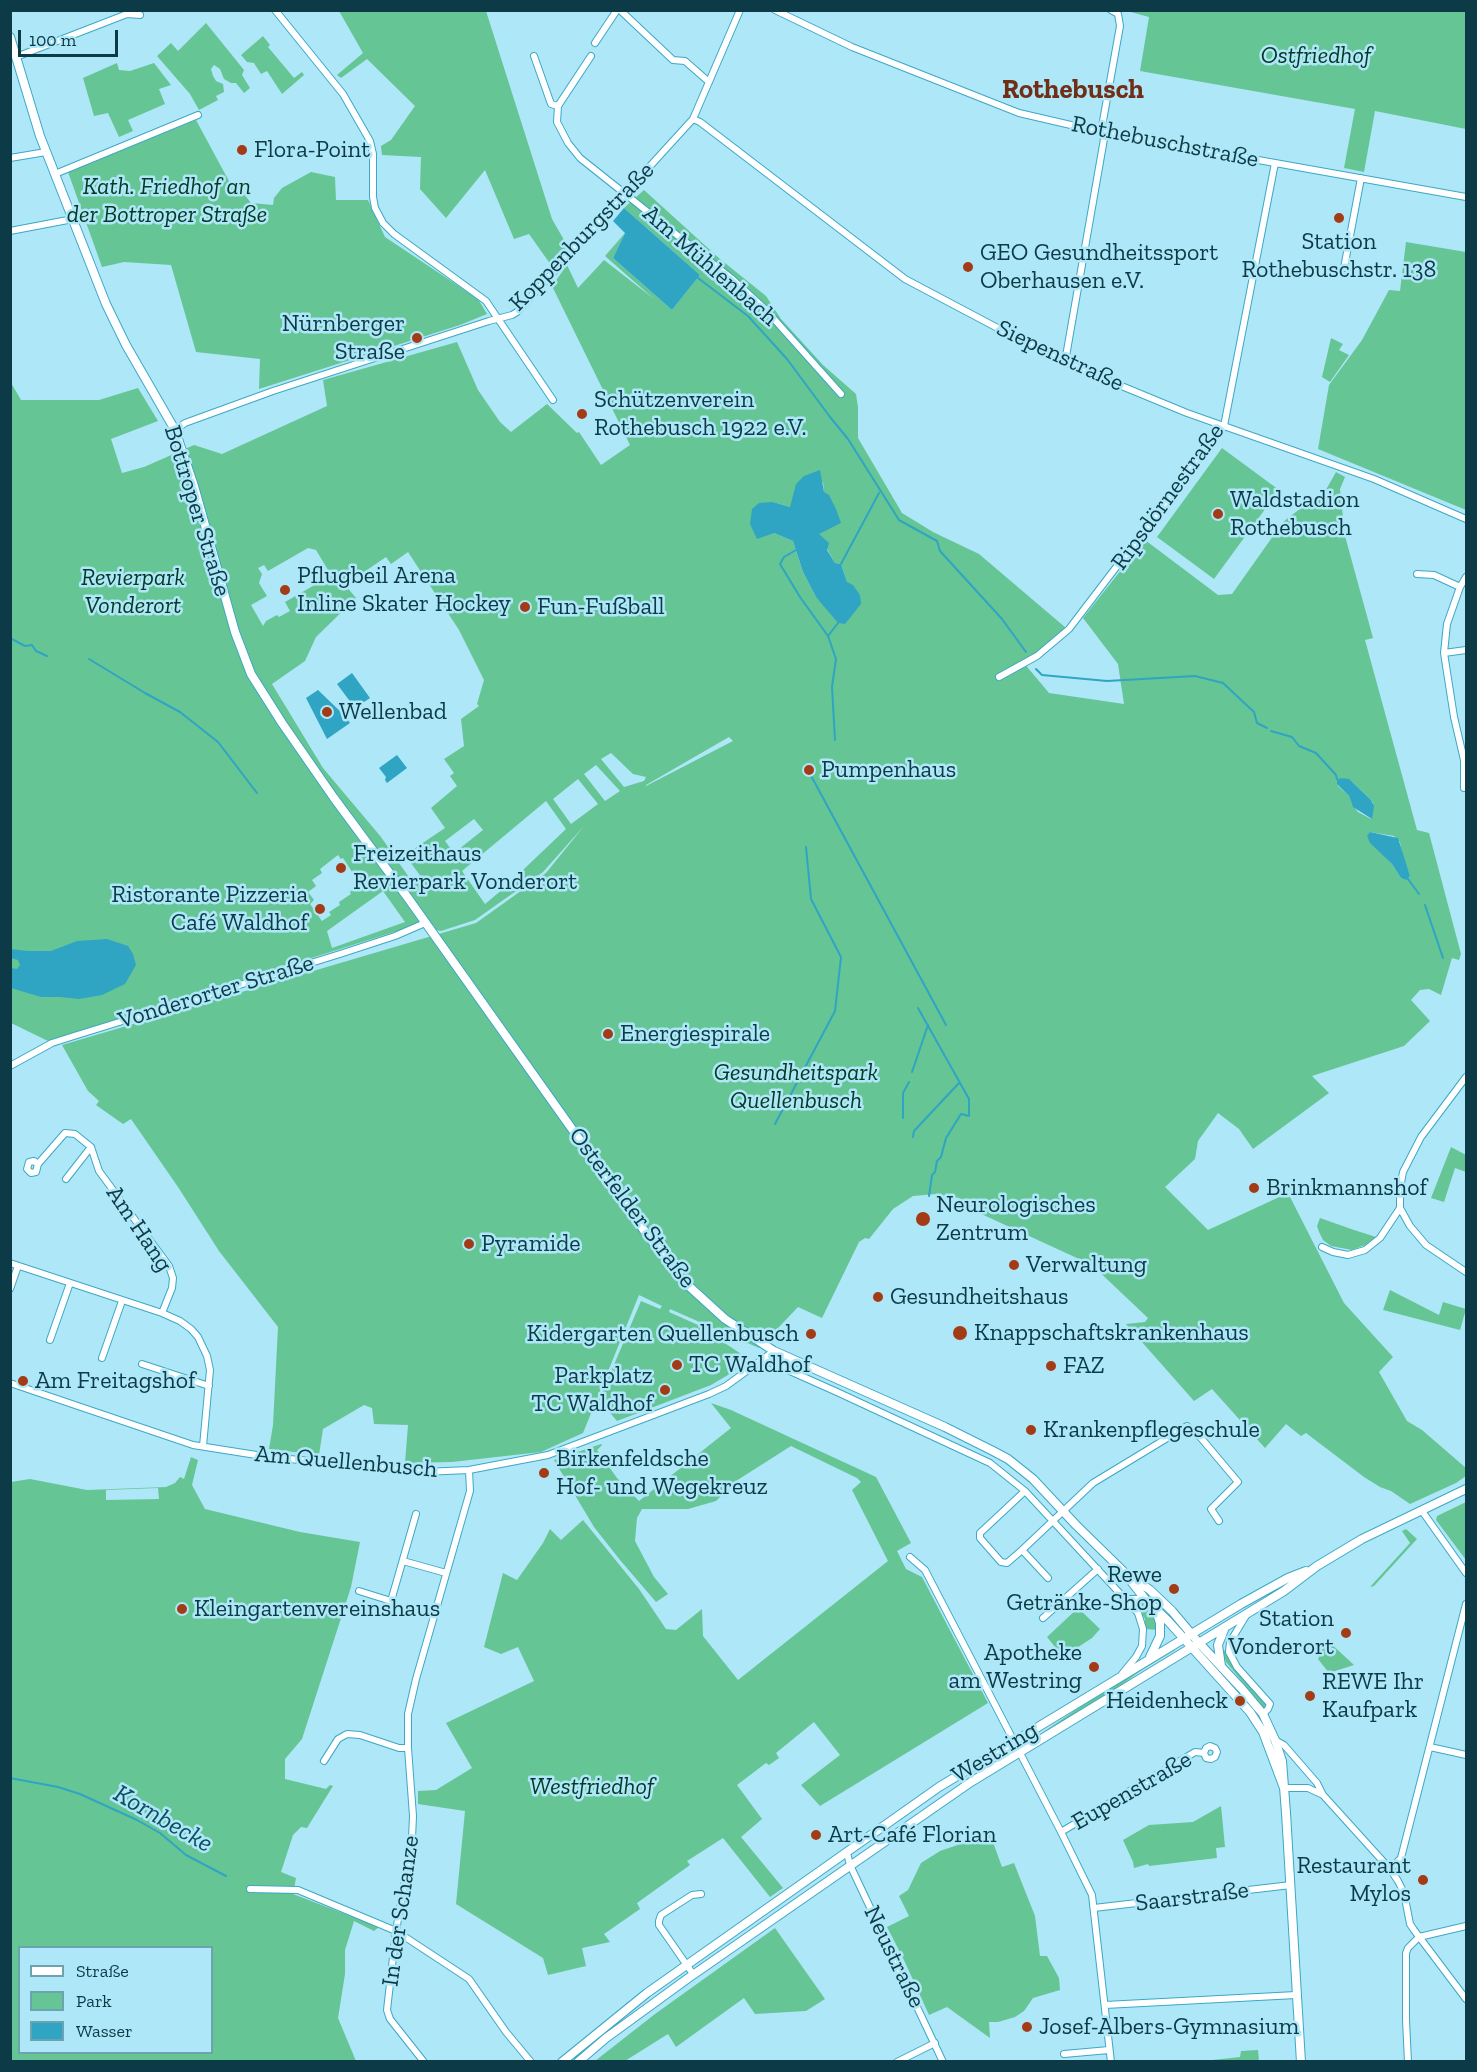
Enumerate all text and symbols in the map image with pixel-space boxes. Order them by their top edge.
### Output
scale bar [21,18,122,56]
text: 100 m [29,29,76,51]
park label: Ostfriedhof [1261,42,1371,70]
district label: Rothebusch [1002,74,1144,106]
street label: Rothebuschstraße [1069,110,1261,174]
place label: Flora-Point [254,136,370,164]
marker: Flora-Point [235,143,249,157]
street label: Koppenburgstraße [503,156,661,318]
park label: Kath. Friedhof an der Bottroper Straße [67,173,267,229]
street label: Am Mühlenbach [637,199,783,333]
marker: Station Rothebuschstr. 138 [1332,211,1346,225]
place label: Station Rothebuschstr. 138 [1242,228,1436,284]
place label: GEO Gesundheitssport Oberhausen e.V. [980,239,1218,295]
marker: GEO Gesundheitssport Oberhausen e.V. [961,260,975,274]
place label: Nürnberger Straße [282,310,405,366]
street label: Siepenstraße [992,314,1128,398]
marker: Nürnberger Straße [410,331,424,345]
place label: Schützenverein Rothebusch 1922 e.V. [594,386,807,442]
marker: Schützenverein Rothebusch 1922 e.V. [575,407,589,421]
street label: Ripsdörnestraße [1105,418,1231,576]
street label: Bottroper Straße [157,422,237,600]
place label: Waldstadion Rothebusch [1230,486,1359,542]
marker: Waldstadion Rothebusch [1211,507,1225,521]
place label: Pflugbeil Arena Inline Skater Hockey [297,562,511,618]
park label: Revierpark Vonderort [81,564,185,620]
marker: Pflugbeil Arena Inline Skater Hockey [278,583,292,597]
place label: Fun-Fußball [537,593,665,621]
marker: Fun-Fußball [518,600,532,614]
place label: Wellenbad [339,698,447,726]
marker: Wellenbad [320,705,334,719]
place label: Pumpenhaus [821,756,956,784]
marker: Pumpenhaus [802,763,816,777]
place label: Freizeithaus Revierpark Vonderort [353,840,577,896]
marker: Freizeithaus Revierpark Vonderort [334,861,348,875]
place label: Ristorante Pizzeria Café Waldhof [111,881,308,937]
marker: Ristorante Pizzeria Café Waldhof [313,902,327,916]
street label: Vonderorter Straße [115,949,317,1035]
place label: Energiespirale [620,1020,770,1048]
marker: Energiespirale [601,1027,615,1041]
park label: Gesundheitspark Quellenbusch [714,1059,878,1115]
street label: Osterfelder Straße [562,1122,702,1294]
place label: Brinkmannshof [1266,1174,1427,1202]
street label: Am Hang [100,1180,178,1278]
marker: Brinkmannshof [1247,1181,1261,1195]
place label: Neurologisches Zentrum [936,1191,1096,1247]
marker: Neurologisches Zentrum [914,1210,932,1228]
place label: Pyramide [481,1230,581,1258]
marker: Pyramide [462,1237,476,1251]
place label: Verwaltung [1026,1251,1147,1279]
marker: Verwaltung [1007,1258,1021,1272]
place label: Gesundheitshaus [890,1283,1069,1311]
marker: Gesundheitshaus [871,1290,885,1304]
place label: Knappschaftskrankenhaus [974,1319,1249,1347]
place label: Kidergarten Quellenbusch [527,1320,799,1348]
marker: Knappschaftskrankenhaus [951,1324,969,1342]
marker: Kidergarten Quellenbusch [804,1327,818,1341]
place label: TC Waldhof [689,1351,811,1379]
place label: FAZ [1063,1352,1105,1380]
marker: TC Waldhof [670,1358,684,1372]
marker: FAZ [1044,1359,1058,1373]
place label: Parkplatz TC Waldhof [531,1362,653,1418]
place label: Am Freitagshof [35,1367,196,1395]
marker: Am Freitagshof [16,1374,30,1388]
marker: Parkplatz TC Waldhof [658,1383,672,1397]
place label: Krankenpflegeschule [1043,1416,1260,1444]
marker: Krankenpflegeschule [1024,1423,1038,1437]
street label: Am Quellenbusch [253,1440,439,1484]
place label: Birkenfeldsche Hof- und Wegekreuz [556,1445,768,1501]
marker: Birkenfeldsche Hof- und Wegekreuz [537,1466,551,1480]
place label: Rewe Getränke-Shop [1006,1561,1162,1617]
marker: Rewe Getränke-Shop [1167,1582,1181,1596]
place label: Kleingartenvereinshaus [194,1595,440,1623]
marker: Kleingartenvereinshaus [175,1602,189,1616]
place label: Station Vonderort [1228,1605,1334,1661]
marker: Station Vonderort [1339,1626,1353,1640]
place label: Apotheke am Westring [949,1639,1082,1695]
marker: Apotheke am Westring [1087,1660,1101,1674]
place label: REWE Ihr Kaufpark [1322,1668,1424,1724]
place label: Heidenheck [1106,1687,1228,1715]
marker: REWE Ihr Kaufpark [1303,1689,1317,1703]
marker: Heidenheck [1233,1694,1247,1708]
street label: Westring [947,1716,1043,1790]
street label: Eupenstraße [1067,1745,1197,1837]
park label: Westfriedhof [530,1773,654,1801]
water label: Kornbecke [108,1778,218,1860]
place label: Art-Café Florian [828,1821,996,1849]
marker: Art-Café Florian [809,1828,823,1842]
street label: In der Schanze [376,1834,426,1988]
place label: Restaurant Mylos [1296,1852,1411,1908]
marker: Restaurant Mylos [1416,1873,1430,1887]
street label: Saarstraße [1134,1876,1250,1918]
street label: Neustraße [857,1901,931,2013]
legend [18,1946,213,2054]
text: Straße [76,1960,129,1982]
text: Park [76,1990,112,2012]
place label: Josef-Albers-Gymnasium [1039,2013,1299,2041]
text: Wasser [76,2020,133,2042]
marker: Josef-Albers-Gymnasium [1020,2020,1034,2034]

